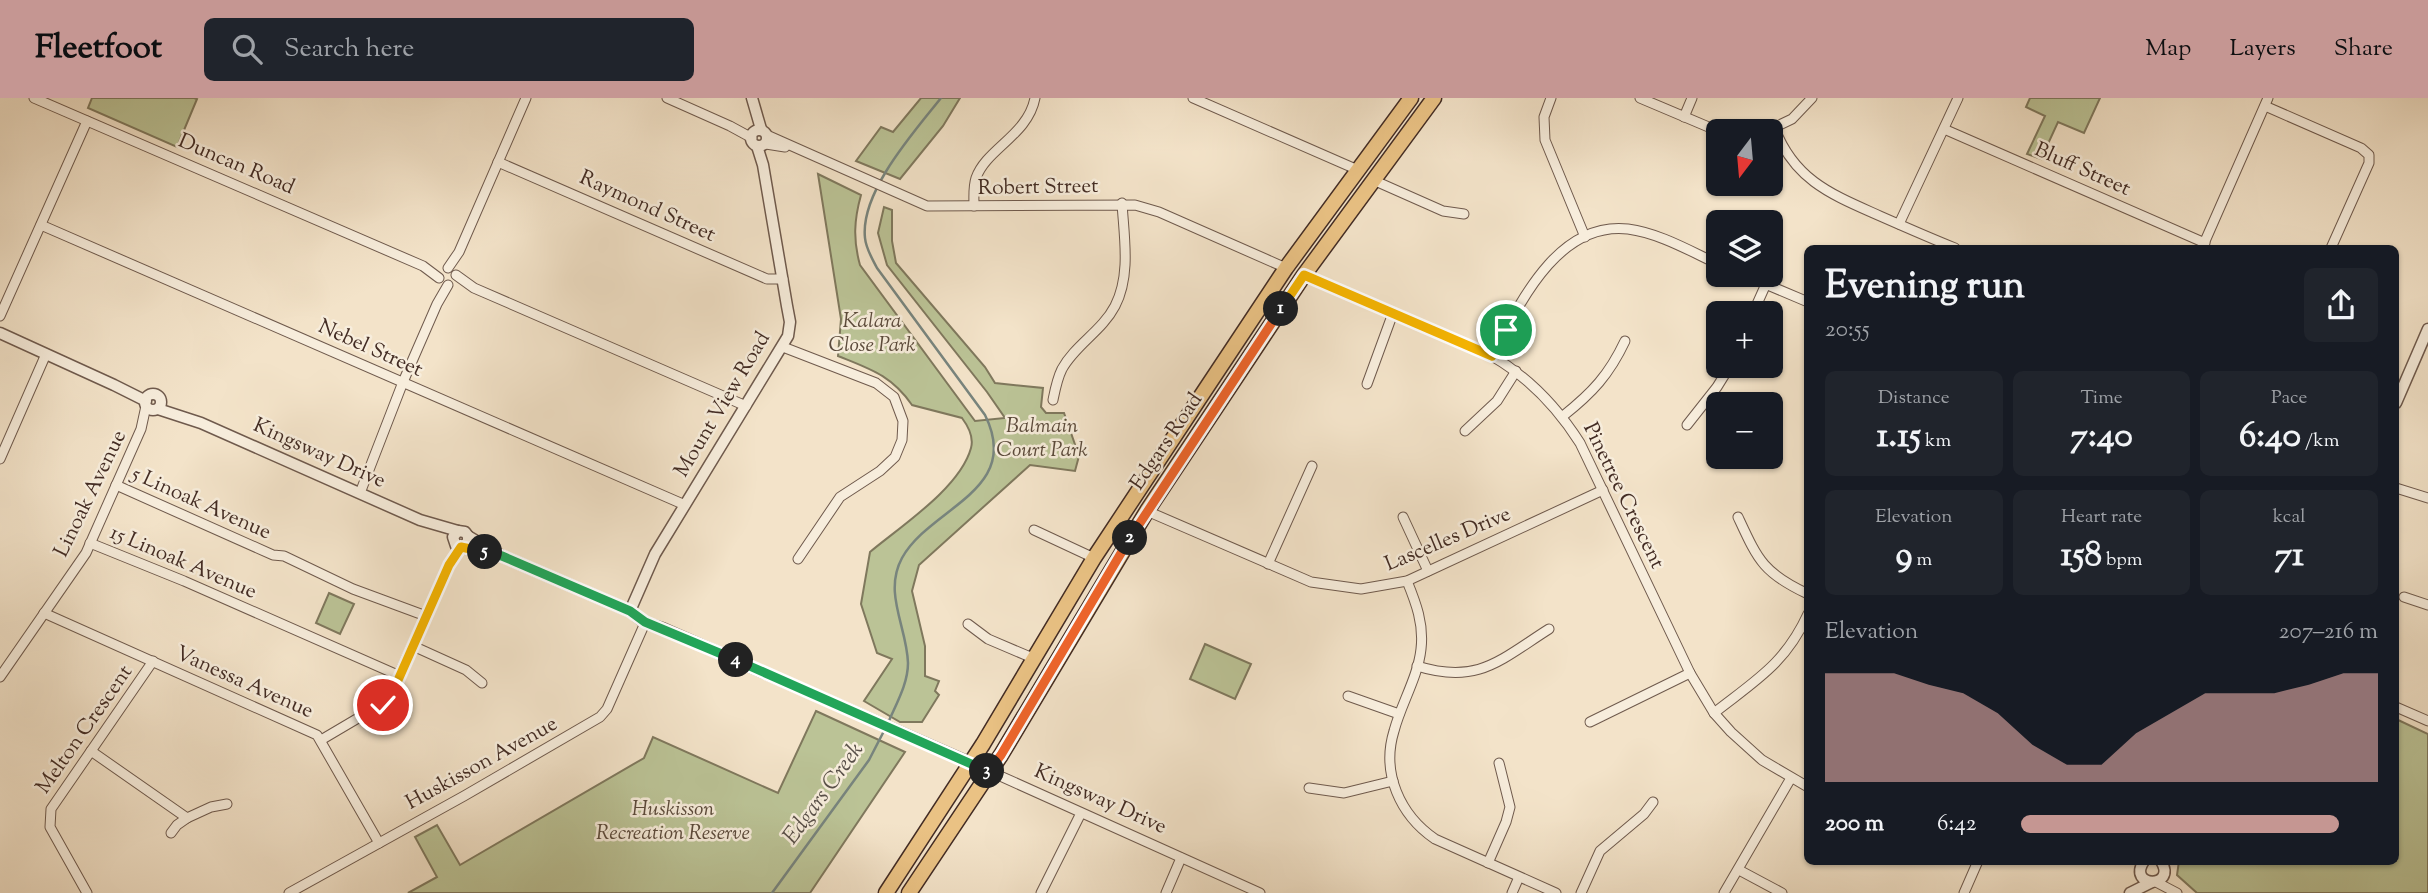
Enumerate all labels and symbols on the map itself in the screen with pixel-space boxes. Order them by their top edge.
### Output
north arrow [1706,119,1783,196]
street label: Duncan Road [173,127,299,203]
street label: Bluff Street [2029,135,2135,205]
street label: Raymond Street [574,164,720,250]
street label: Robert Street [977,172,1099,204]
pin: 1 [1264,292,1298,326]
pin [1476,300,1536,360]
park label: Kalara Close Park [828,307,916,361]
street label: Nebel Street [313,313,427,385]
street label: Mount View Road [668,327,778,483]
street label: Edgars Road [1123,387,1211,497]
street label: Kingsway Drive [248,411,390,497]
park label: Balmain Court Park [996,412,1088,466]
street label: Pinetree Crescent [1575,418,1671,574]
street label: Linoak Avenue [47,425,135,563]
street label: 5 Linoak Avenue [126,459,275,548]
street label: Lascelles Drive [1380,500,1516,580]
street label: 15 Linoak Avenue [105,519,261,607]
pin: 2 [1112,520,1148,556]
pin: 5 [468,534,503,570]
street label: Vanessa Avenue [170,639,318,727]
pin: 4 [718,642,754,678]
street label: Melton Crescent [29,660,141,800]
pin [353,675,413,735]
street label: Huskisson Avenue [401,710,563,818]
water label: Edgars Creek [776,736,872,852]
pin: 3 [970,754,1004,788]
street label: Kingsway Drive [1029,757,1171,843]
park label: Huskisson Recreation Reserve [596,795,750,849]

